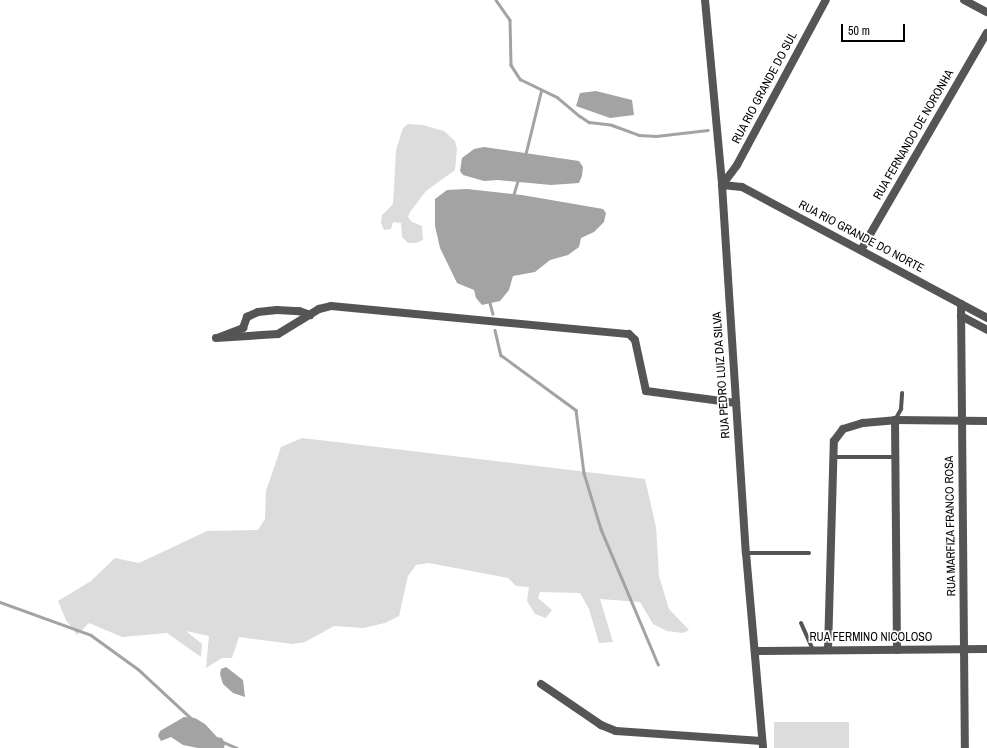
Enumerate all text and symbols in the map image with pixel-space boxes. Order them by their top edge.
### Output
scale bar [843,16,907,42]
text: 50 m [848,23,870,39]
street label: RUA RIO GRANDE DO SUL [729,29,801,147]
street label: RUA FERNANDO DE NORONHA [871,67,957,203]
street label: RUA RIO GRANDE DO NORTE [796,198,926,276]
street label: RUA PEDRO LUIZ DA SILVA [710,311,734,439]
street label: RUA MARFIZA FRANCO ROSA [943,455,959,597]
street label: RUA FERMINO NICOLOSO [809,631,933,645]

